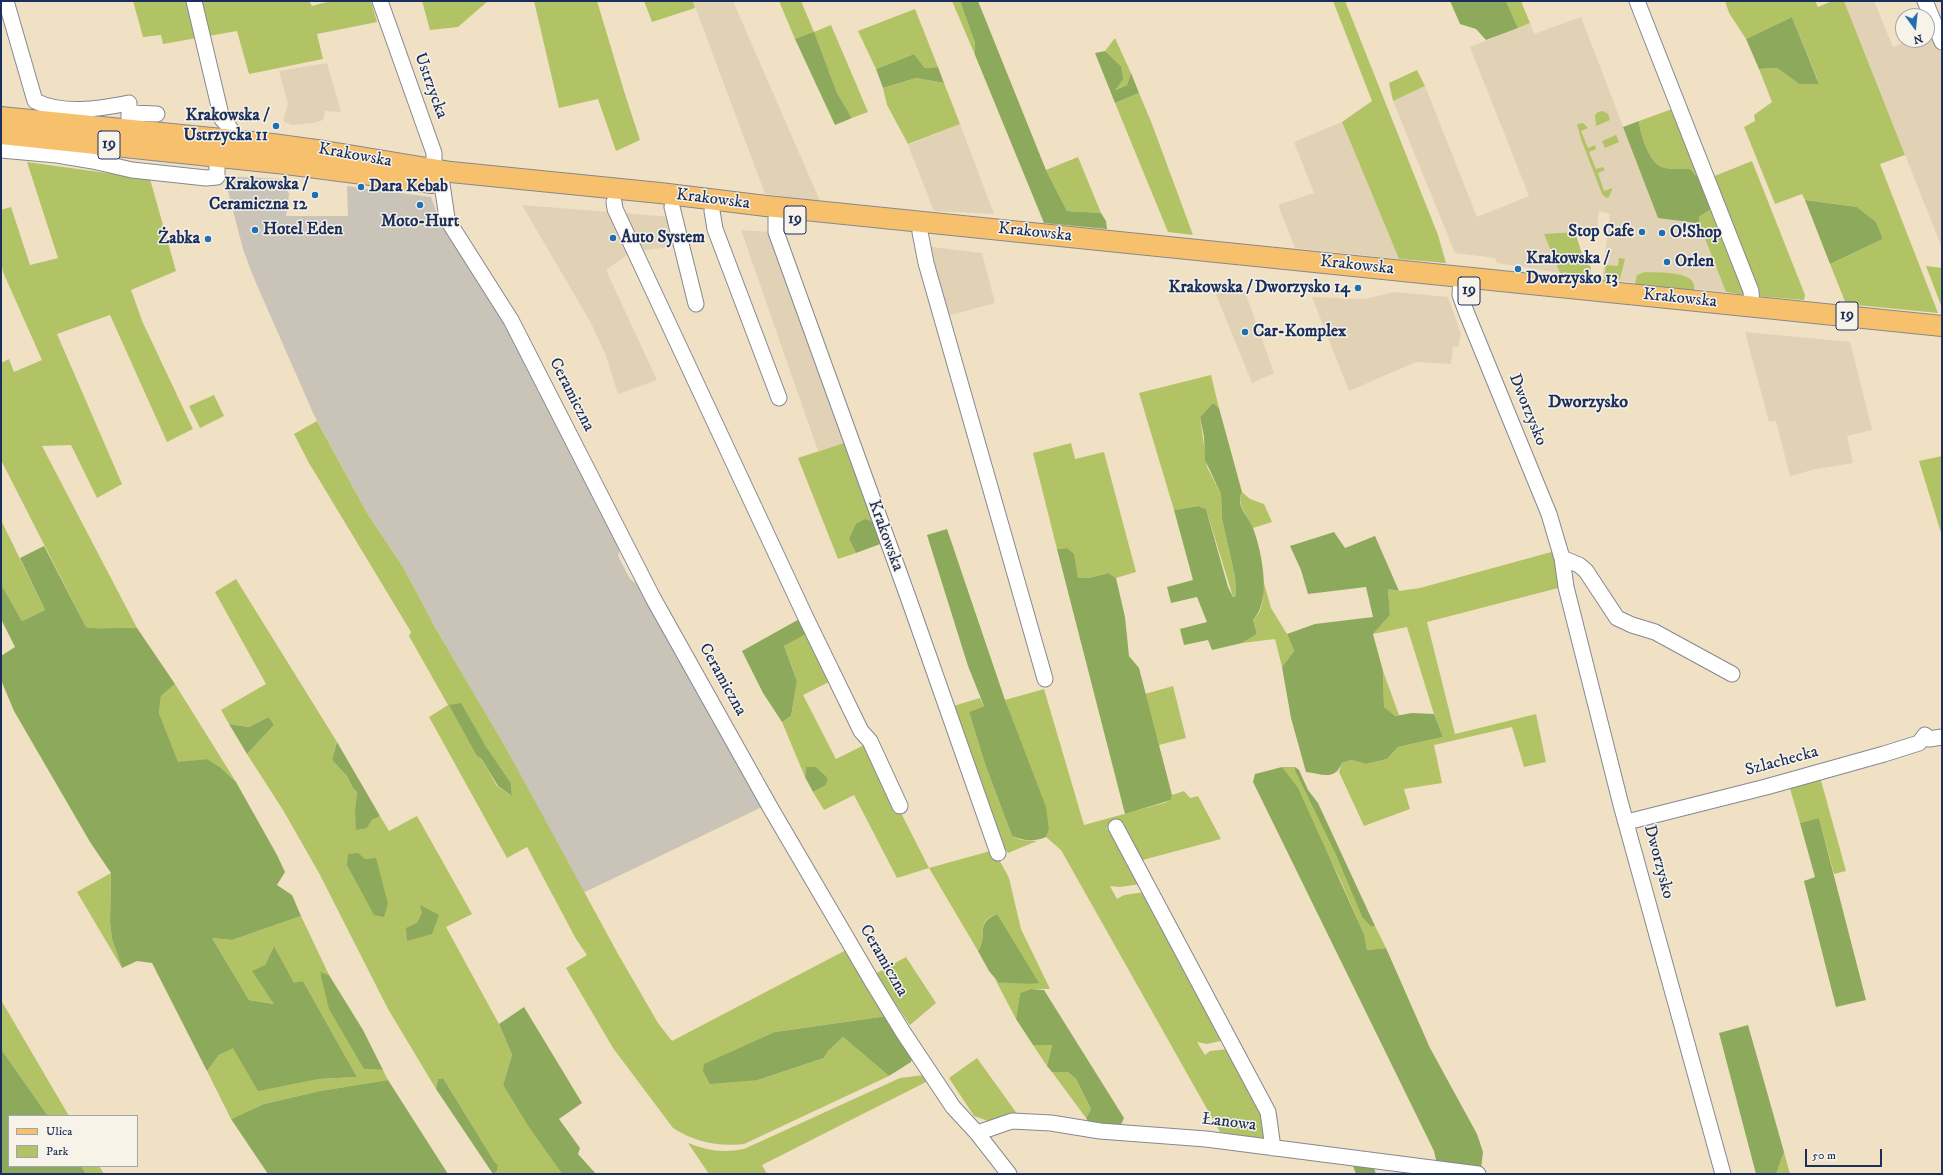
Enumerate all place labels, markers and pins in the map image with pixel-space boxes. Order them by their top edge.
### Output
place label: Krakowska / Ustrzycka 11 [183,106,268,146]
marker: Krakowska / Ustrzycka 11 [271,121,281,131]
place label: Krakowska / Ceramiczna 12 [209,175,307,215]
place label: Dara Kebab [369,177,448,197]
marker: Dara Kebab [356,182,366,192]
marker: Krakowska / Ceramiczna 12 [310,190,320,200]
marker: Moto-Hurt [415,200,425,210]
place label: Moto-Hurt [381,212,459,232]
place label: Hotel Eden [263,220,343,240]
place label: Stop Cafe [1568,222,1634,242]
place label: O!Shop [1670,223,1722,243]
marker: Hotel Eden [250,225,260,235]
marker: Stop Cafe [1637,227,1647,237]
place label: Auto System [621,228,705,248]
marker: O!Shop [1657,228,1667,238]
place label: Żabka [158,229,200,249]
marker: Auto System [608,233,618,243]
marker: Żabka [203,234,213,244]
place label: Krakowska / Dworzysko 13 [1526,249,1618,289]
place label: Orlen [1675,252,1714,272]
marker: Orlen [1662,257,1672,267]
marker: Krakowska / Dworzysko 13 [1513,264,1523,274]
place label: Krakowska / Dworzysko 14 [1169,278,1350,298]
marker: Krakowska / Dworzysko 14 [1353,283,1363,293]
place label: Car-Komplex [1253,322,1346,342]
marker: Car-Komplex [1240,327,1250,337]

